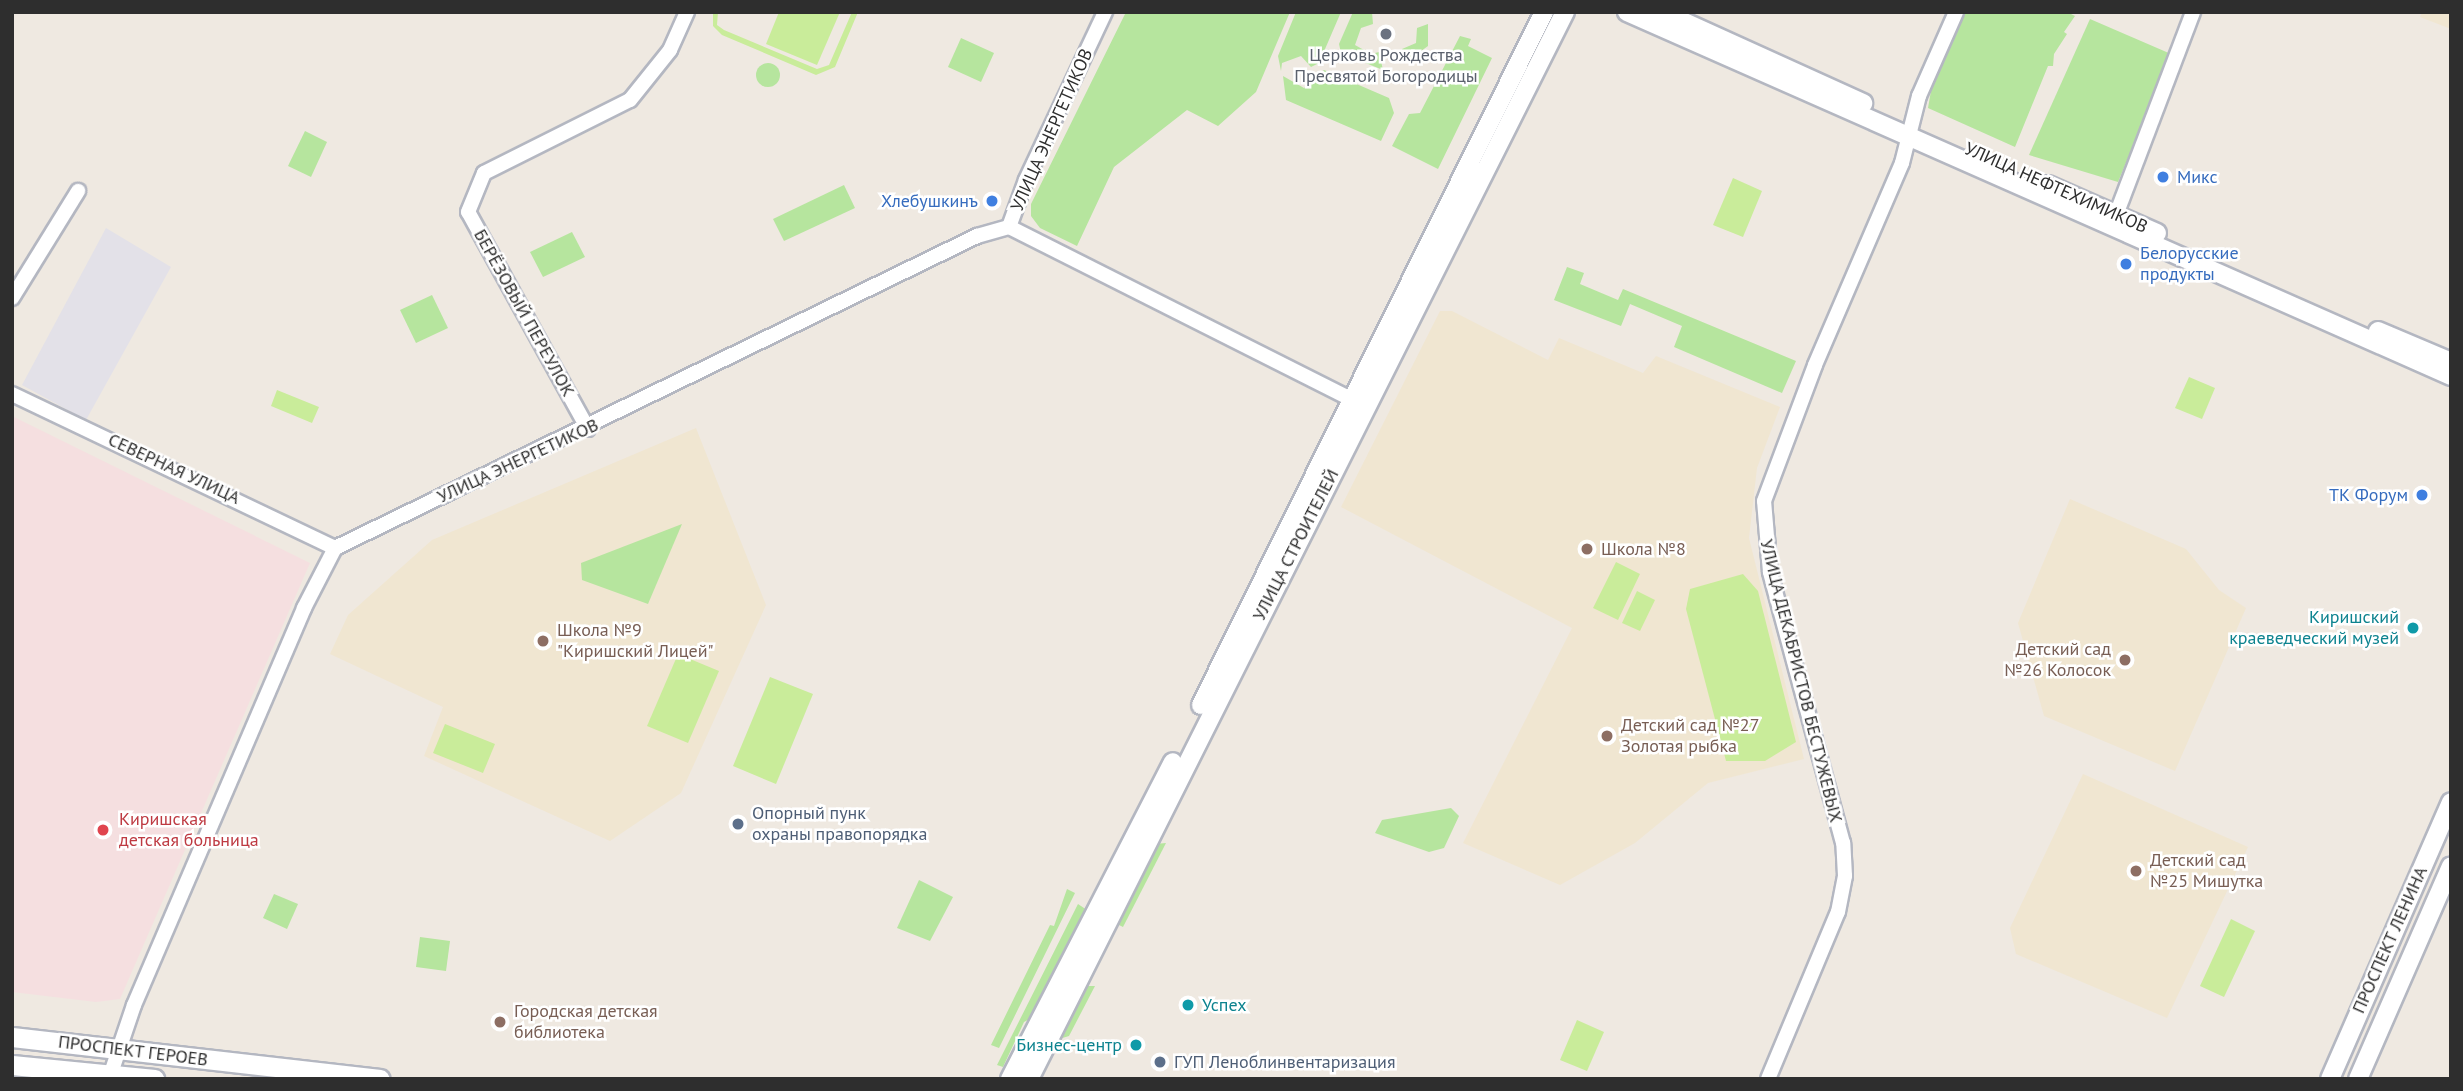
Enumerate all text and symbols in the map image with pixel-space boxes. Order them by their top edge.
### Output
marker: Церковь Рождества Пресвятой Богородицы [1378,26,1394,42]
street label: УЛИЦА ЭНЕРГЕТИКОВ [1006,45,1098,215]
place label: Церковь Рождества Пресвятой Богородицы [1294,45,1478,88]
street label: УЛИЦА НЕФТЕХИМИКОВ [1961,138,2151,238]
place label: Микс [2177,166,2218,188]
marker: Микс [2155,169,2171,185]
place label: Хлебушкинъ [881,190,978,212]
marker: Хлебушкинъ [984,193,1000,209]
street label: БЕРЁЗОВЫЙ ПЕРЕУЛОК [469,226,579,400]
place label: Белорусские продукты [2140,243,2239,286]
marker: Белорусские продукты [2118,256,2134,272]
street label: УЛИЦА ЭНЕРГЕТИКОВ [434,414,602,508]
street label: СЕВЕРНАЯ УЛИЦА [104,429,244,509]
street label: УЛИЦА СТРОИТЕЛЕЙ [1248,465,1344,625]
place label: ТК Форум [2329,484,2408,506]
marker: ТК Форум [2414,487,2430,503]
street label: УЛИЦА ДЕКАБРИСТОВ БЕСТУЖЕВЫХ [1755,537,1847,825]
place label: Школа №8 [1601,538,1686,560]
marker: Школа №8 [1579,541,1595,557]
place label: Киришский краеведческий музей [2229,607,2399,650]
place label: Школа №9 "Киришский Лицей" [557,620,714,662]
marker: Киришский краеведческий музей [2405,620,2421,636]
marker: Школа №9 "Киришский Лицей" [535,633,551,649]
place label: Детский сад №26 Колосок [2004,639,2111,682]
marker: Детский сад №26 Колосок [2117,652,2133,668]
place label: Детский сад №27 Золотая рыбка [1621,715,1759,758]
marker: Детский сад №27 Золотая рыбка [1599,728,1615,744]
place label: Опорный пунк охраны правопорядка [752,803,927,846]
place label: Киришская детская больница [119,809,259,852]
marker: Опорный пунк охраны правопорядка [730,816,746,832]
marker: Киришская детская больница [93,820,113,840]
place label: Детский сад №25 Мишутка [2150,850,2263,892]
marker: Детский сад №25 Мишутка [2128,863,2144,879]
street label: ПРОСПЕКТ ЛЕНИНА [2348,863,2432,1017]
place label: Успех [1202,994,1246,1016]
marker: Успех [1180,997,1196,1013]
place label: Городская детская библиотека [514,1001,658,1044]
marker: Городская детская библиотека [492,1014,508,1030]
street label: ПРОСПЕКТ ГЕРОЕВ [57,1031,209,1071]
place label: Бизнес-центр [1016,1034,1122,1056]
marker: Бизнес-центр [1128,1037,1144,1053]
place label: ГУП Леноблинвентаризация [1174,1051,1396,1073]
marker: ГУП Леноблинвентаризация [1152,1054,1168,1070]

